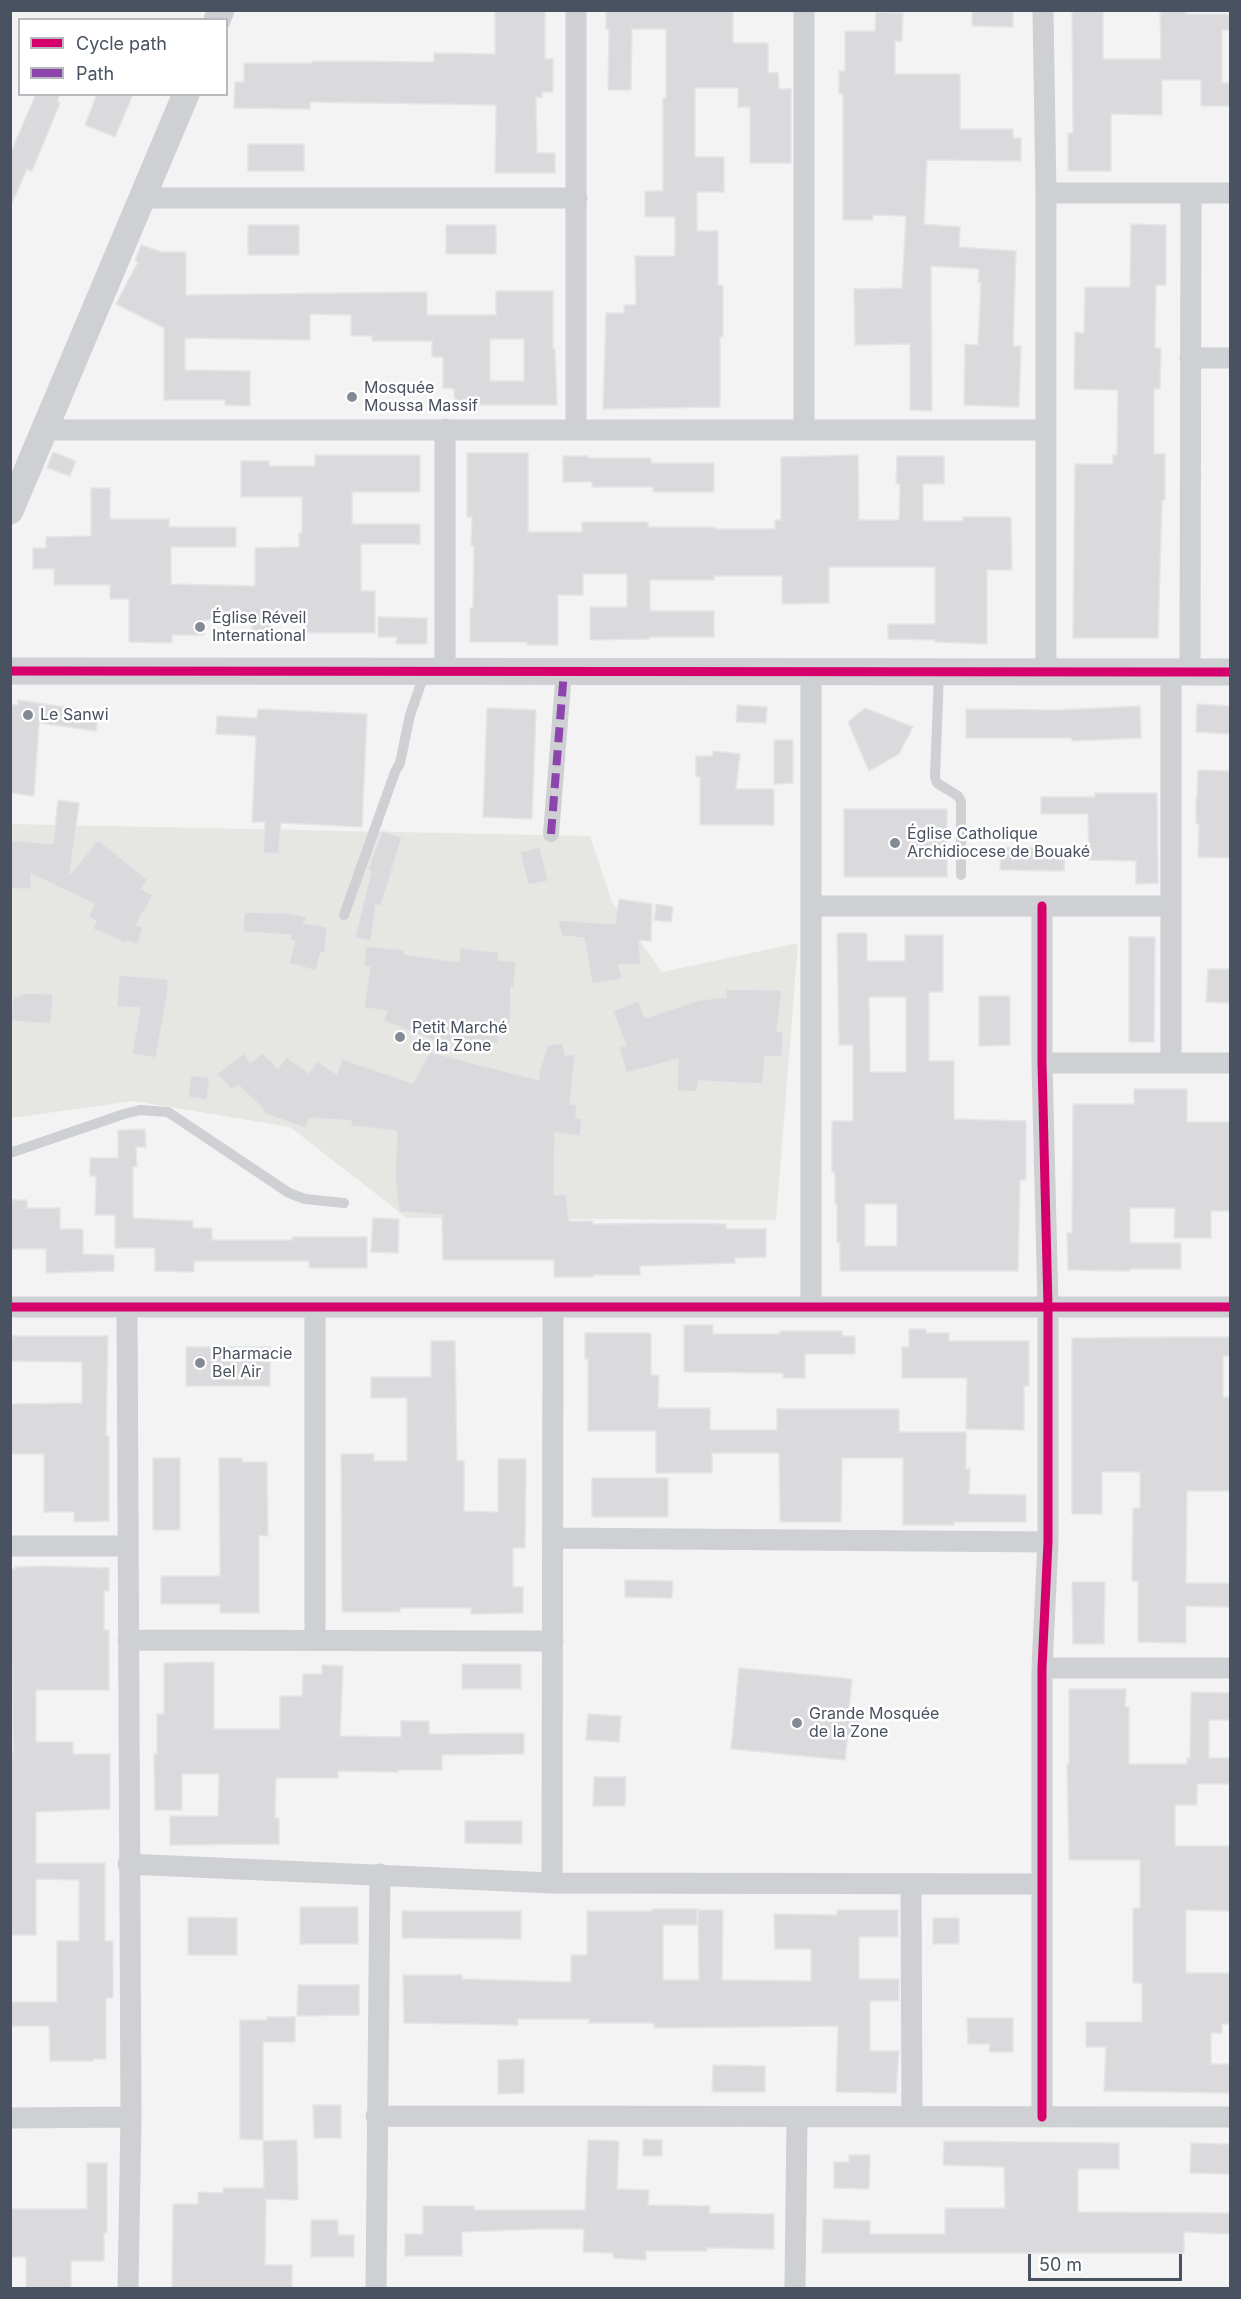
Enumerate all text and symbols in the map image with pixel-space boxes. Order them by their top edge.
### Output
legend [18,18,228,96]
text: Cycle path [76,33,167,54]
text: Path [76,63,114,84]
place label: Mosquée Moussa Massif [364,378,478,416]
marker: Mosquée Moussa Massif [345,390,359,404]
place label: Église Réveil International [212,608,306,646]
marker: Église Réveil International [193,620,207,634]
place label: Le Sanwi [40,705,109,725]
marker: Le Sanwi [21,708,35,722]
place label: Église Catholique Archidiocese de Bouaké [907,824,1090,862]
marker: Église Catholique Archidiocese de Bouaké [888,836,902,850]
place label: Petit Marché de la Zone [412,1018,507,1056]
marker: Petit Marché de la Zone [393,1030,407,1044]
place label: Pharmacie Bel Air [212,1344,292,1382]
marker: Pharmacie Bel Air [193,1356,207,1370]
place label: Grande Mosquée de la Zone [809,1704,939,1742]
marker: Grande Mosquée de la Zone [790,1716,804,1730]
scale bar [1031,2242,1186,2280]
text: 50 m [1039,2254,1082,2275]

